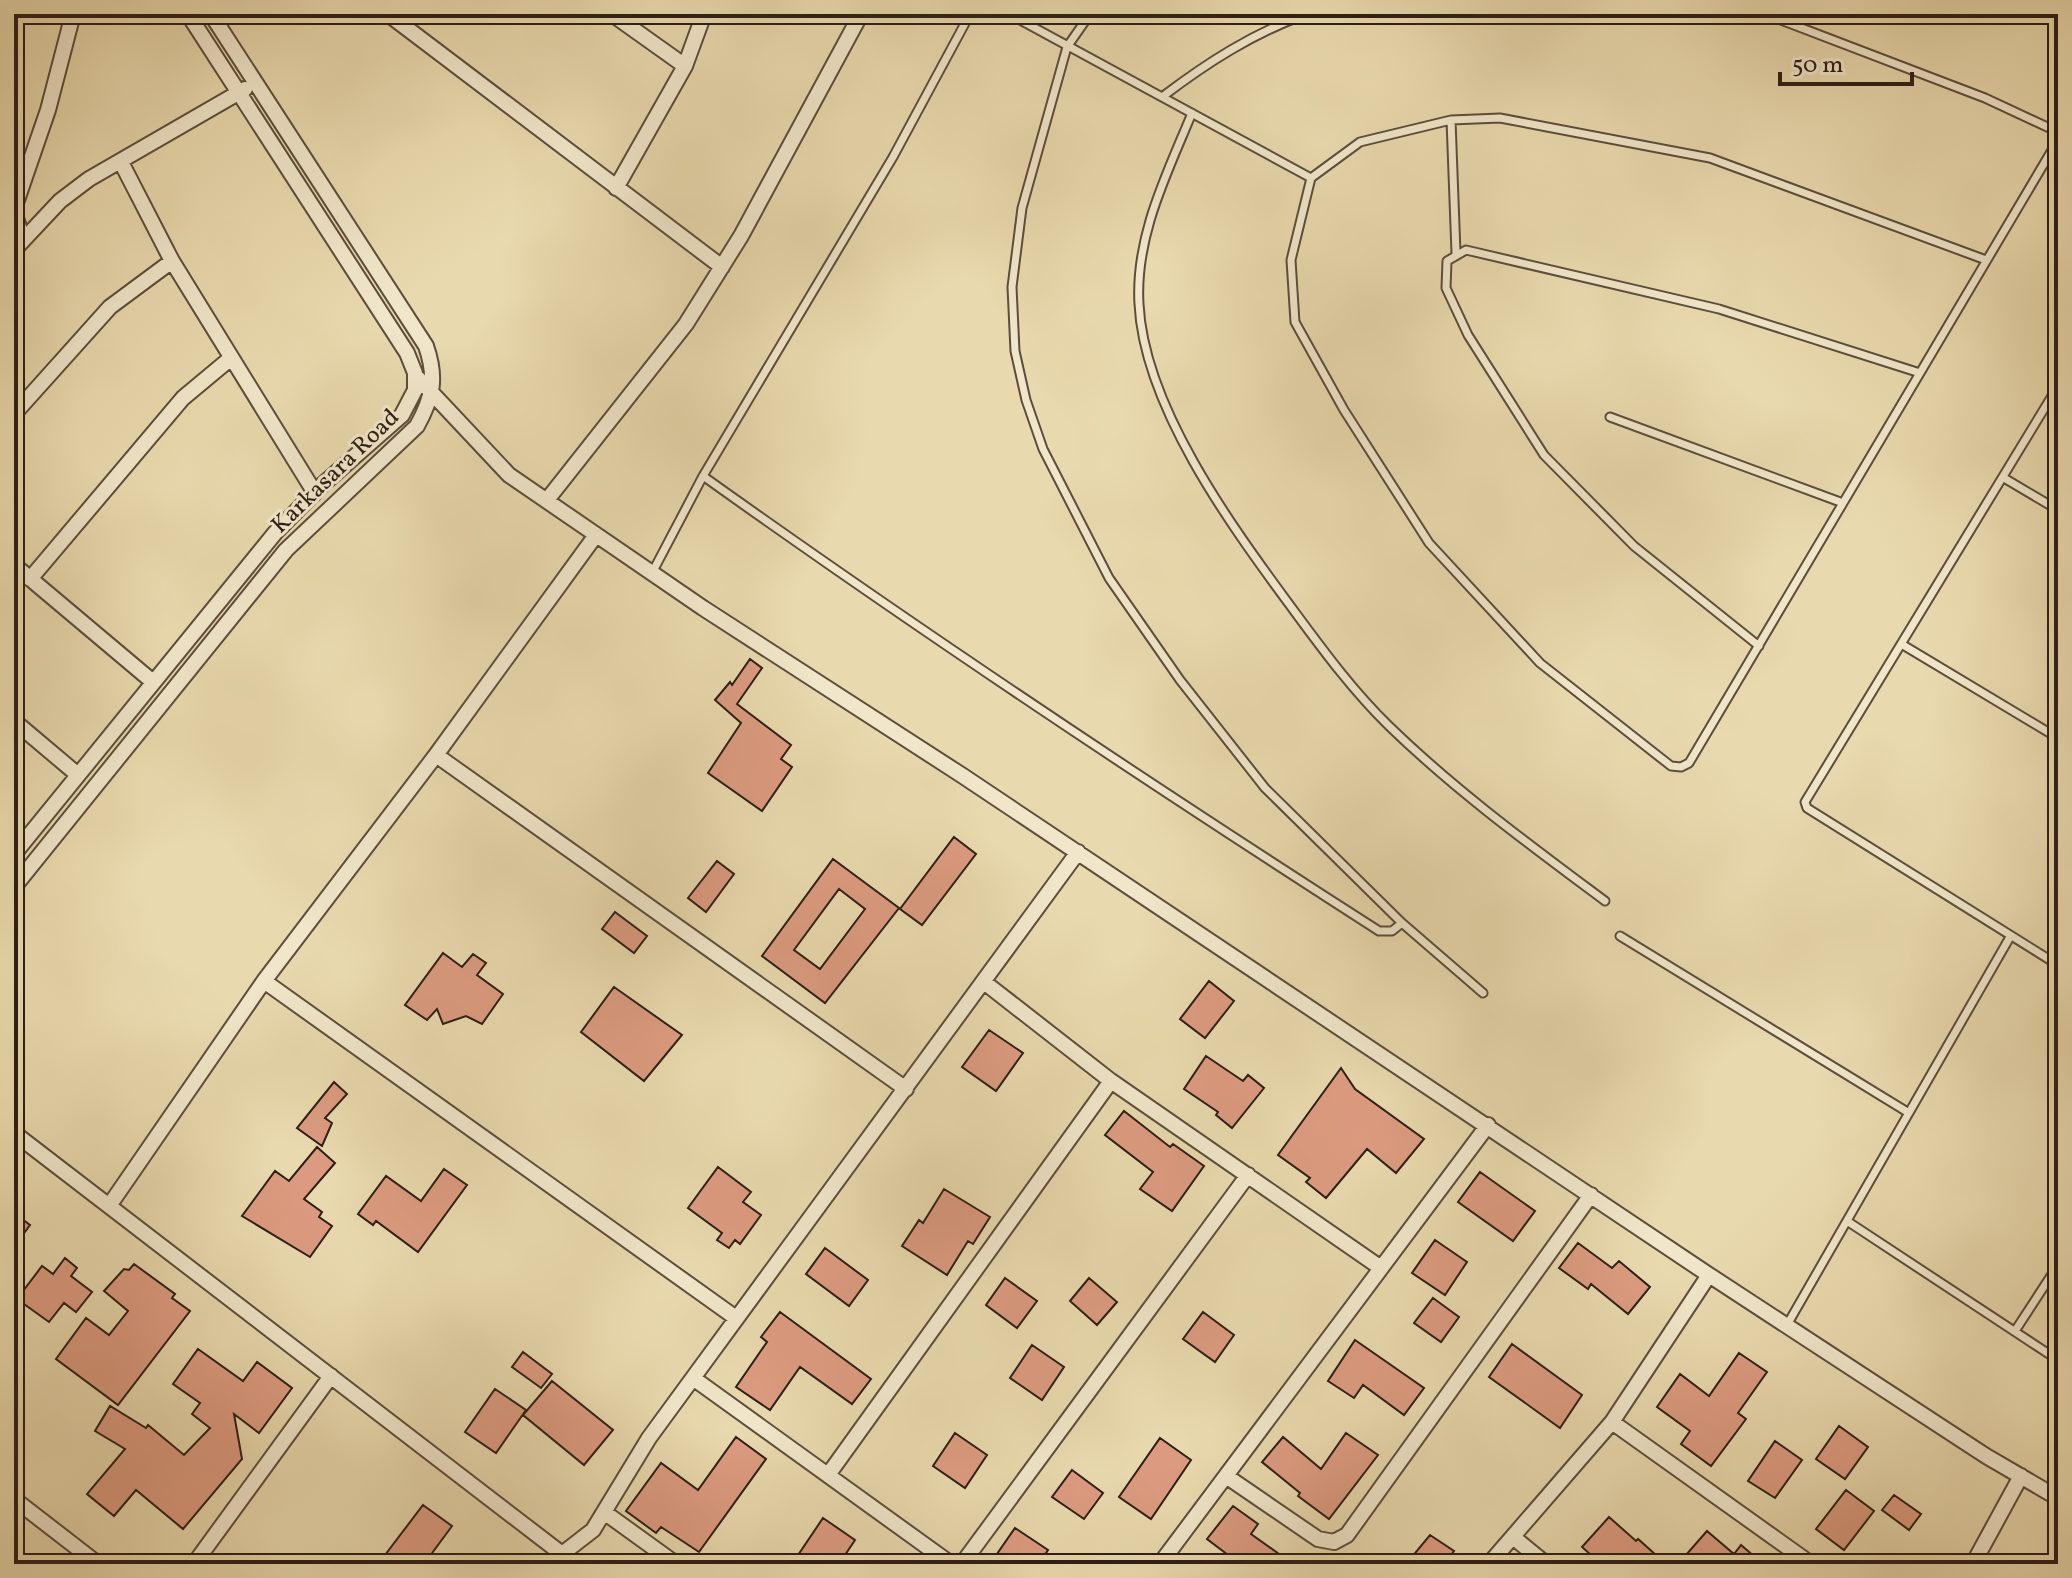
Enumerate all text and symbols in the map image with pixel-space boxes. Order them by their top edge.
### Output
scale bar [1780,36,1912,86]
text: 50 m [1792,49,1844,83]
street label: Karkasara Road [264,402,408,542]

